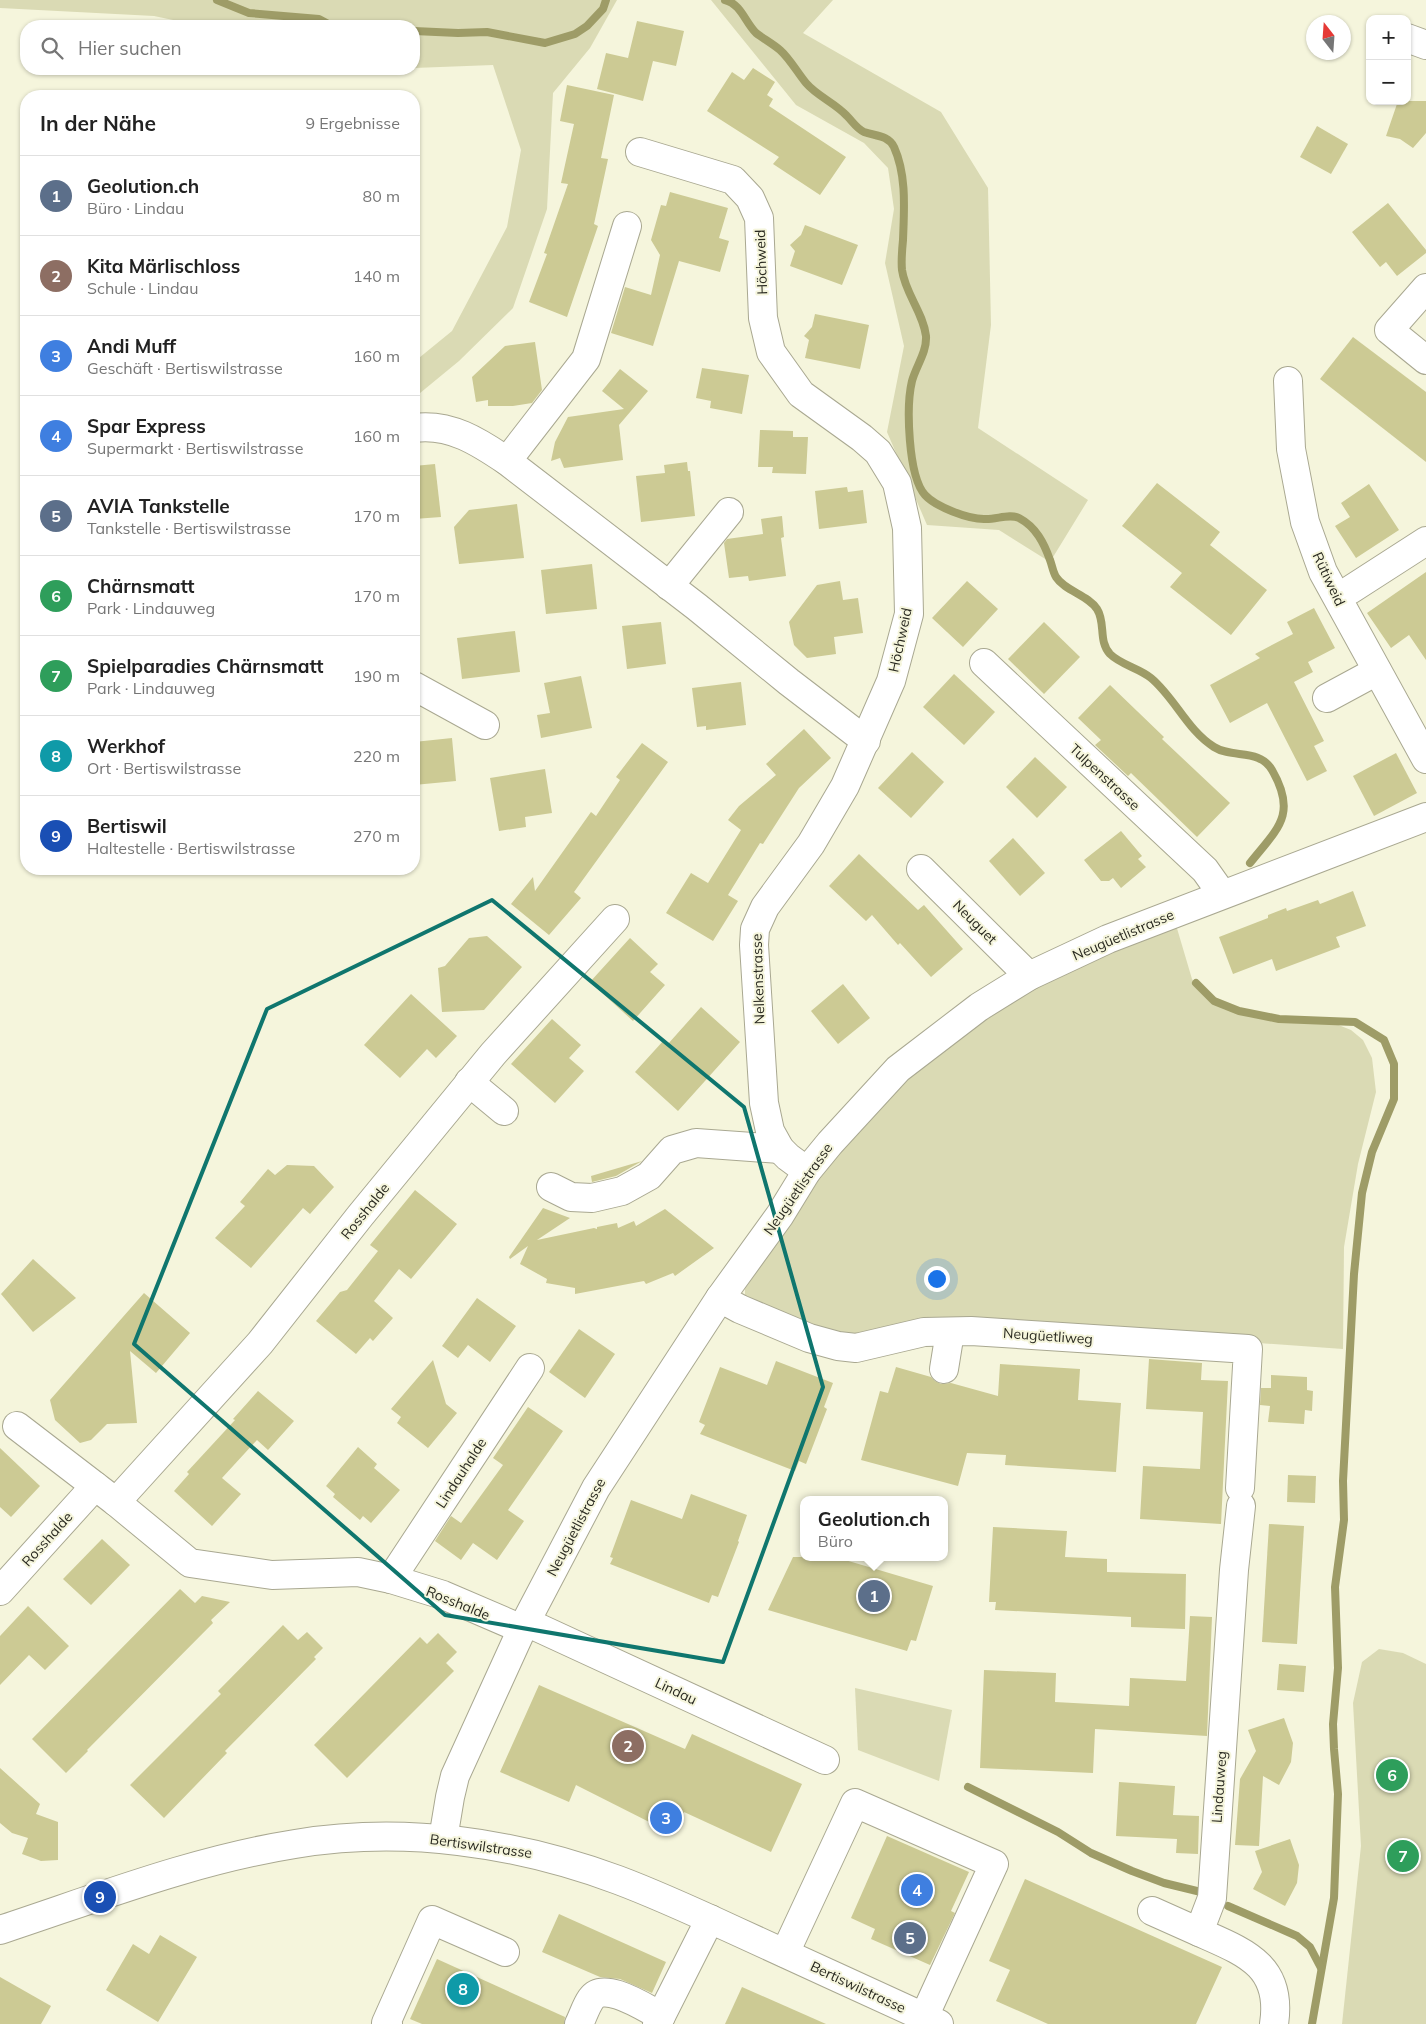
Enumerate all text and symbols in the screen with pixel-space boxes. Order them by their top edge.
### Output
north arrow [1306,15,1351,60]
map controls [1366,15,1411,105]
button: + [1366,15,1411,60]
search box [20,20,420,75]
icon: search [38,34,66,62]
text: Hier suchen [78,36,182,60]
button: − [1366,60,1411,105]
text: In der Nähe [40,110,156,136]
text: 9 Ergebnisse [305,113,400,133]
text: Geolution.ch [87,174,199,198]
text: 1 [51,186,61,206]
text: 80 m [363,186,400,206]
text: Büro · Lindau [87,198,184,218]
street label: Höchweid [751,229,771,295]
text: Kita Märlischloss [87,254,240,278]
text: 2 [51,266,61,286]
text: 140 m [353,266,400,286]
text: Schule · Lindau [87,278,198,298]
text: Andi Muff [87,334,176,358]
text: 3 [51,346,61,366]
text: 160 m [353,346,400,366]
text: Geschäft · Bertiswilstrasse [87,358,283,378]
text: Spar Express [87,414,206,438]
text: 4 [51,426,61,446]
text: 160 m [353,426,400,446]
text: Supermarkt · Bertiswilstrasse [87,438,303,458]
text: AVIA Tankstelle [87,494,230,518]
text: 5 [51,506,61,526]
text: 170 m [353,506,400,526]
text: Tankstelle · Bertiswilstrasse [87,518,291,538]
street label: Rütiweid [1309,549,1349,609]
text: Chärnsmatt [87,574,194,598]
text: 6 [51,586,61,606]
text: 170 m [353,586,400,606]
text: Park · Lindauweg [87,598,215,618]
street label: Höchweid [884,606,916,674]
text: Spielparadies Chärnsmatt [87,654,323,678]
text: 7 [51,666,61,686]
text: 190 m [353,666,400,686]
text: Park · Lindauweg [87,678,215,698]
text: Werkhof [87,734,165,758]
street label: Tulpenstrasse [1066,740,1144,814]
text: 8 [51,746,61,766]
text: 220 m [353,746,400,766]
text: Ort · Bertiswilstrasse [87,758,241,778]
text: Bertiswil [87,814,167,838]
text: 9 [51,826,61,846]
text: 270 m [353,826,400,846]
text: Haltestelle · Bertiswilstrasse [87,838,295,858]
street label: Neuguet [949,896,1001,948]
street label: Neugüetlistrasse [1070,906,1176,964]
street label: Nelkenstrasse [747,933,769,1025]
street label: Neugüetlistrasse [759,1139,837,1239]
street label: Rosshalde [337,1179,393,1243]
your location [924,1266,950,1292]
street label: Neugüetliweg [1002,1324,1094,1348]
street label: Lindauhalde [432,1435,490,1511]
street label: Neugüetlistrasse [543,1475,609,1579]
popup [800,1496,948,1561]
text: Geolution.ch [818,1507,930,1531]
street label: Rosshalde [18,1508,76,1570]
text: Büro [818,1531,853,1551]
pin: 1 [858,1577,890,1615]
street label: Rosshalde [423,1582,493,1624]
street label: Lindau [652,1674,700,1708]
pin: 2 [612,1727,644,1765]
street label: Lindauweg [1208,1750,1230,1824]
pin: 6 [1376,1756,1408,1794]
pin: 3 [650,1799,682,1837]
street label: Bertiswilstrasse [429,1830,533,1862]
pin: 7 [1387,1837,1419,1875]
pin: 4 [901,1871,933,1909]
pin: 9 [84,1878,116,1916]
pin: 5 [894,1919,926,1957]
street label: Bertiswilstrasse [807,1957,909,2017]
pin: 8 [447,1970,479,2008]

